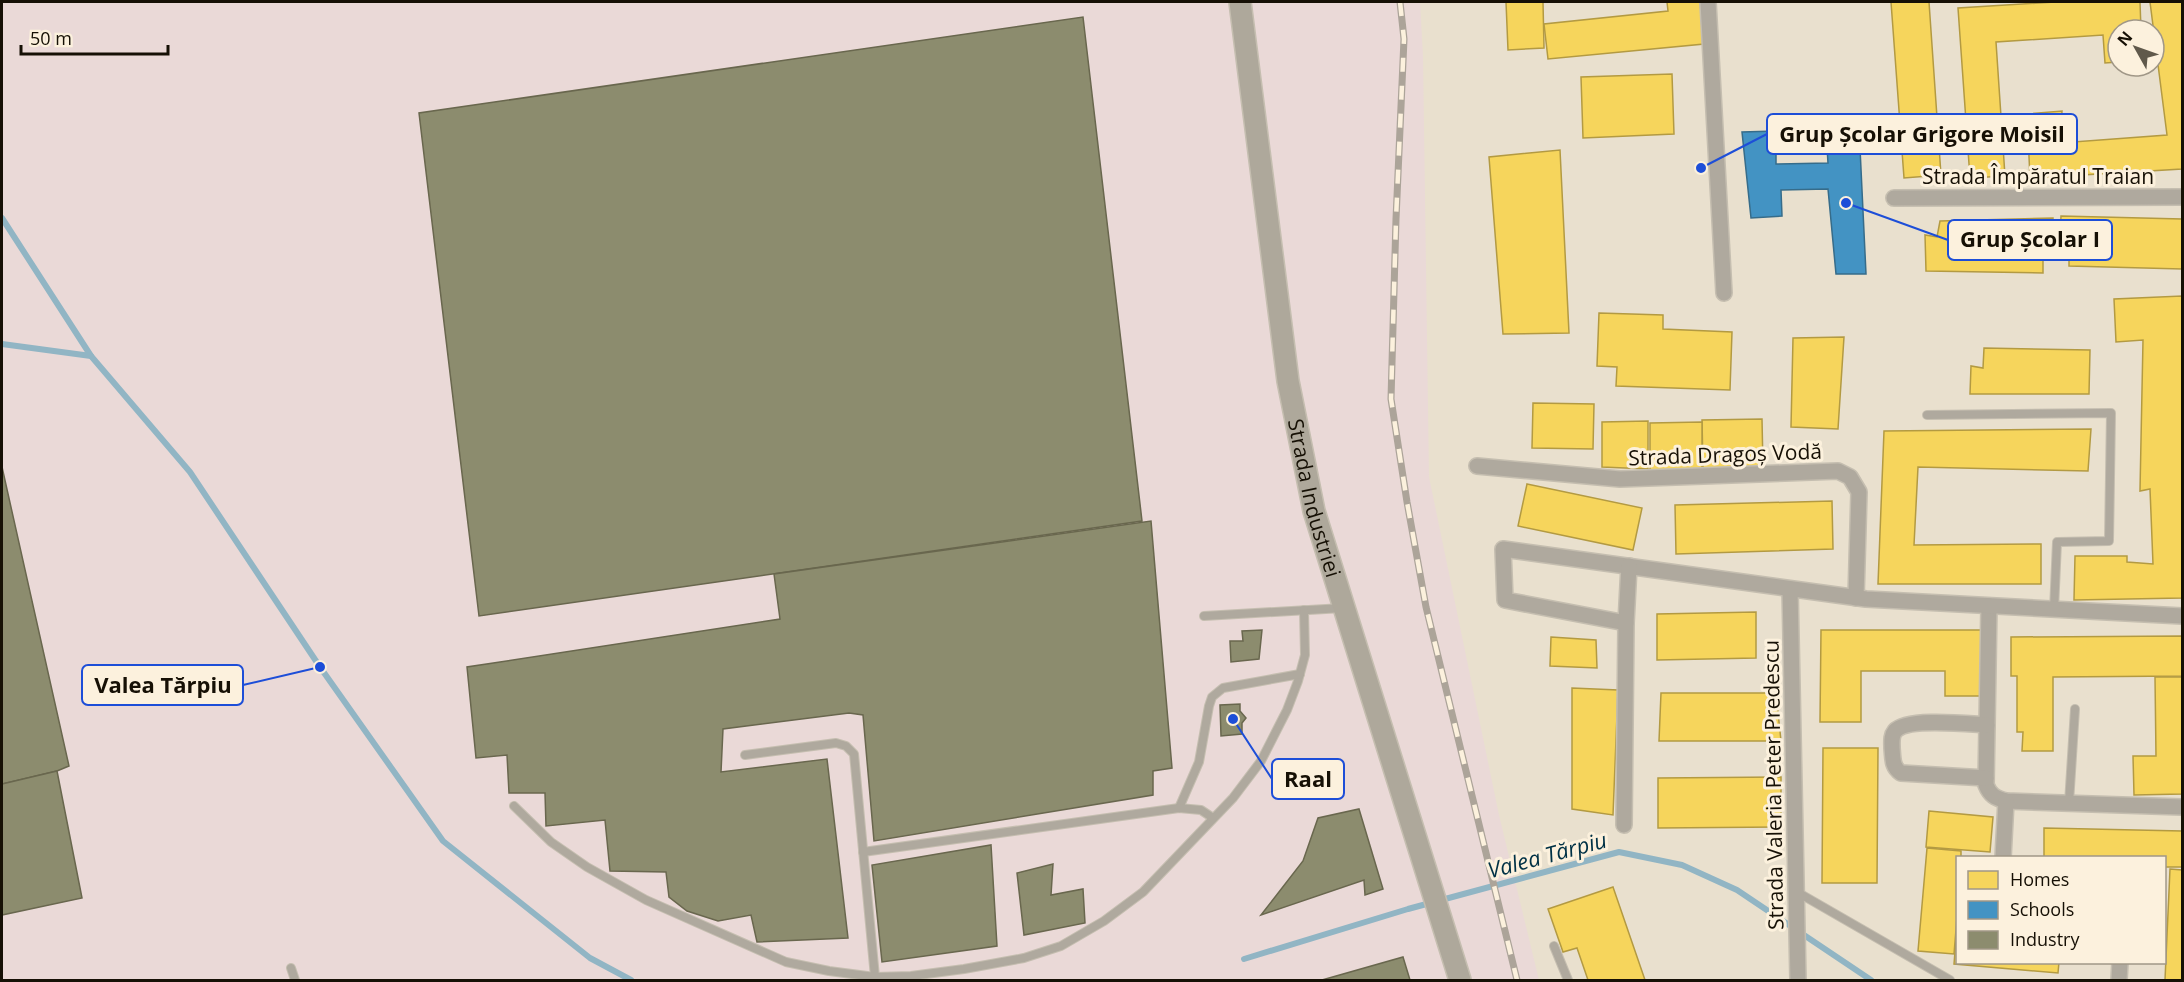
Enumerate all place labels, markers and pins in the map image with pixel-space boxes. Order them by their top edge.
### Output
callout: Grup Școlar Grigore Moisil [1767,114,2077,154]
callout: Grup Școlar I [1948,220,2112,260]
callout: Valea Tărpiu [82,665,243,705]
callout: Raal [1272,759,1344,799]

